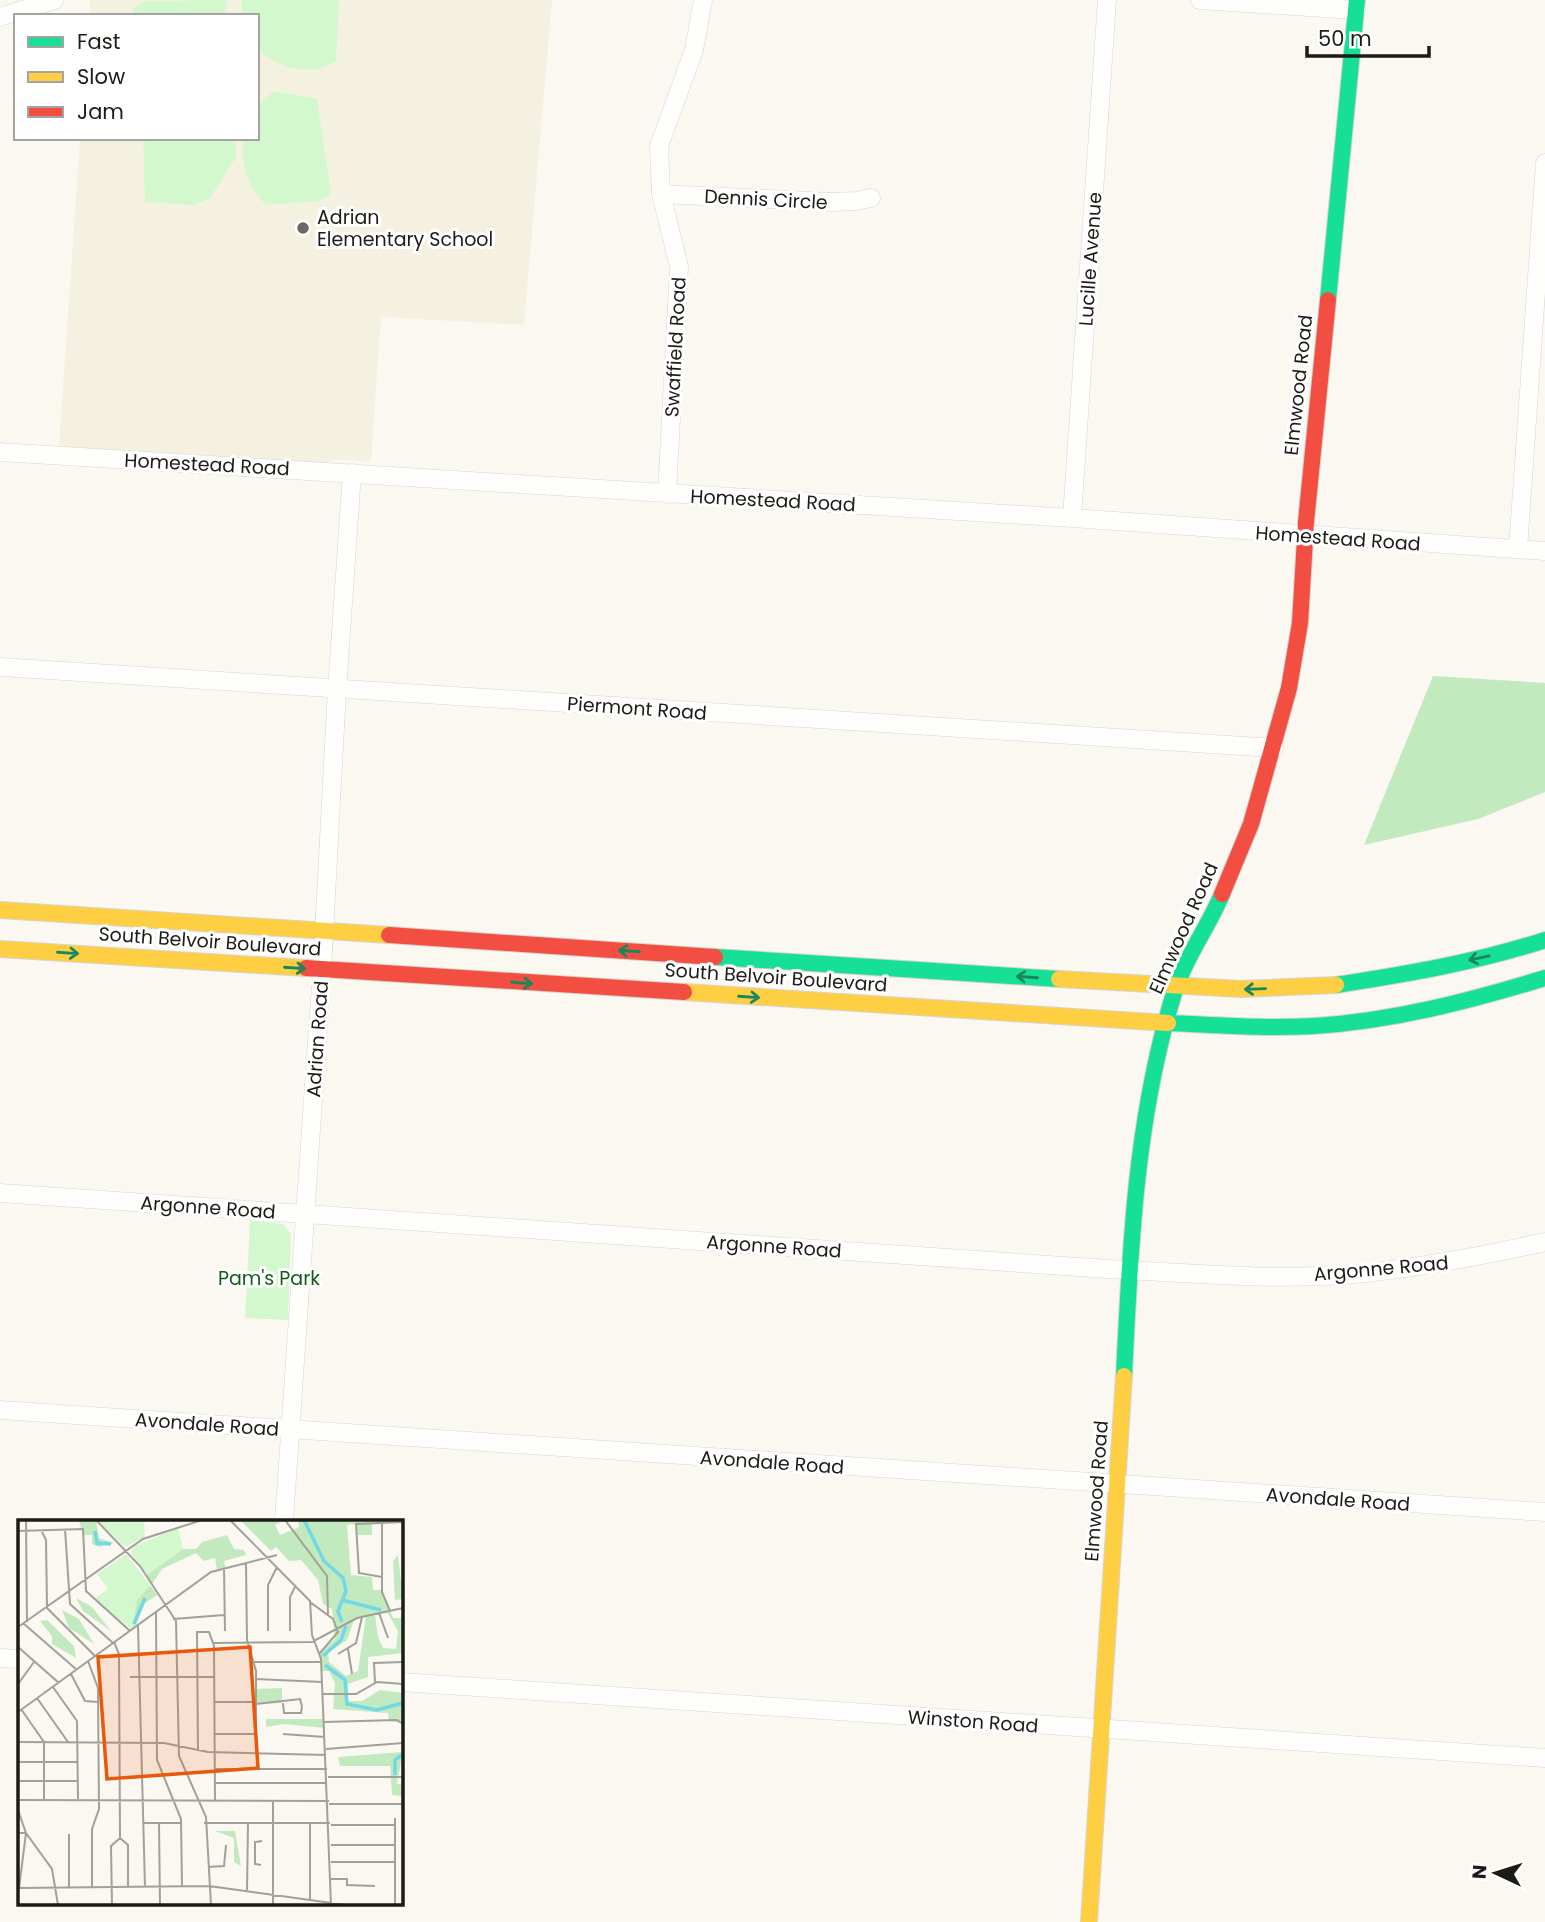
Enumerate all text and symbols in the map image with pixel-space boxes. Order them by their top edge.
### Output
legend [14,14,259,140]
scale bar [1307,14,1430,58]
text: 50 m [1318,24,1372,53]
text: Fast [77,27,120,56]
text: Slow [77,62,125,91]
text: Jam [77,97,124,126]
street label: Dennis Circle [704,183,828,216]
street label: Lucille Avenue [1072,191,1109,327]
place label: Adrian Elementary School [317,204,493,253]
marker: Adrian Elementary School [295,220,311,236]
street label: Swaffield Road [658,276,693,418]
street label: Elmwood Road [1278,313,1319,457]
street label: Homestead Road [124,447,290,482]
street label: Homestead Road [690,483,856,518]
street label: Homestead Road [1255,519,1421,558]
street label: Piermont Road [566,690,708,727]
street label: Elmwood Road [1142,858,1225,998]
street label: South Belvoir Boulevard [98,920,322,963]
one-way arrow [618,944,641,957]
one-way arrow [56,947,79,960]
one-way arrow [1468,951,1491,965]
street label: South Belvoir Boulevard [664,956,888,999]
one-way arrow [283,962,306,975]
one-way arrow [1017,970,1039,983]
one-way arrow [510,976,533,989]
street label: Adrian Road [300,980,335,1098]
one-way arrow [1243,982,1266,995]
one-way arrow [737,991,760,1004]
street label: Argonne Road [139,1189,276,1226]
street label: Argonne Road [705,1228,842,1265]
street label: Argonne Road [1312,1249,1450,1288]
park label: Pam's Park [218,1265,320,1292]
street label: Avondale Road [134,1406,280,1443]
street label: Elmwood Road [1078,1420,1115,1562]
street label: Avondale Road [699,1444,845,1481]
street label: Avondale Road [1265,1481,1411,1518]
inset map [18,1520,402,1904]
street label: Winston Road [907,1703,1039,1740]
north arrow [1461,1838,1531,1908]
text: N [1466,1864,1494,1880]

